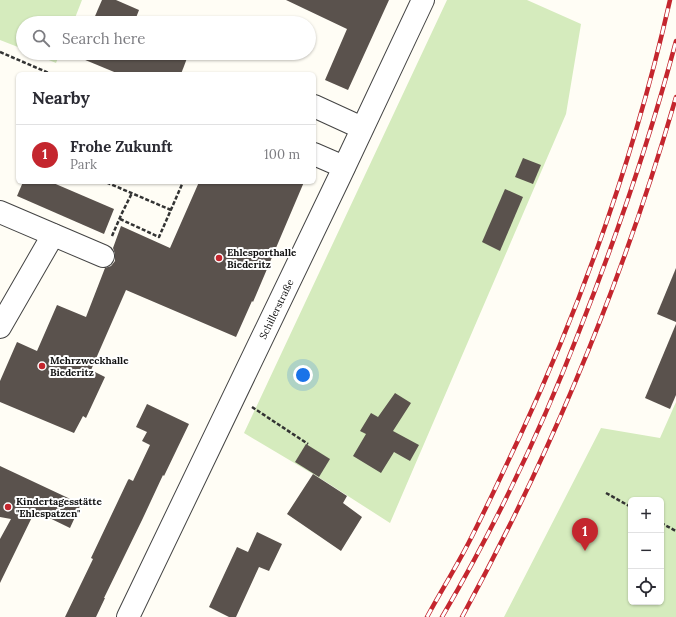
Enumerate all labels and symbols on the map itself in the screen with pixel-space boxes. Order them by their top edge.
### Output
place label: Ehlesporthalle Biederitz [227,246,297,271]
marker: Ehlesporthalle Biederitz [214,253,224,263]
street label: Schillerstraße [256,277,297,341]
place label: Mehrzweckhalle Biederitz [50,354,129,379]
marker: Mehrzweckhalle Biederitz [37,361,47,371]
your location [293,365,313,385]
place label: Kindertagesstätte "Ehlespatzen" [16,495,102,520]
marker: Kindertagesstätte "Ehlespatzen" [3,502,13,512]
pin: 1 [572,518,598,551]

